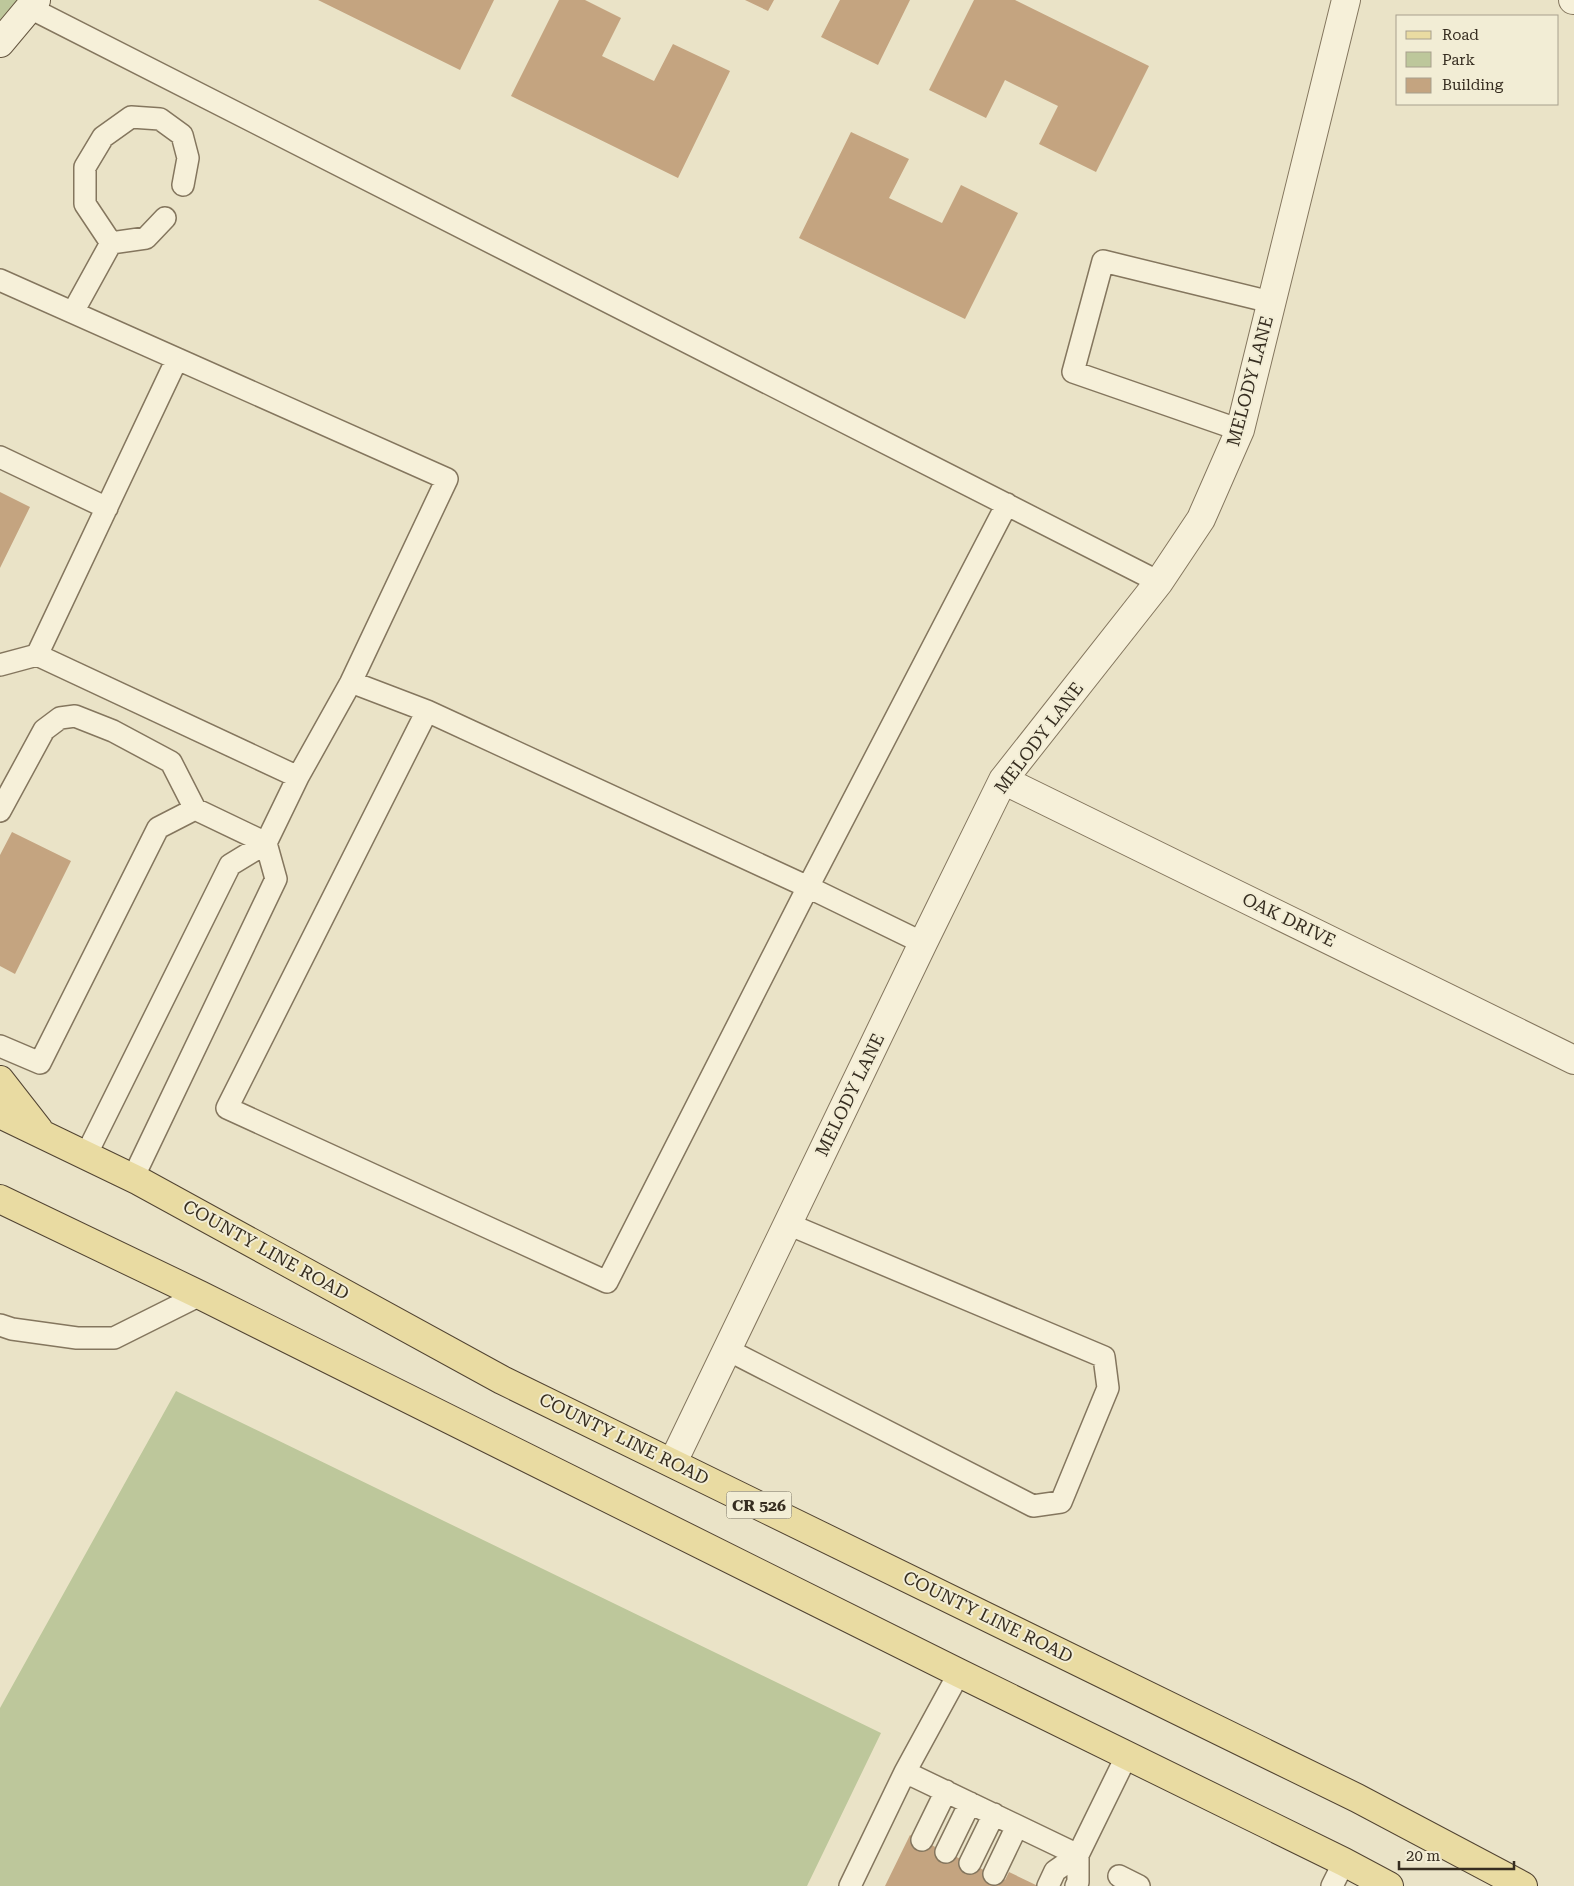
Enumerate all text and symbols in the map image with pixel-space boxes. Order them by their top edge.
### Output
legend [1396,15,1559,105]
text: Road [1442,26,1479,44]
text: Park [1442,51,1476,69]
text: Building [1442,76,1504,94]
street label: MELODY LANE [1222,313,1277,448]
street label: MELODY LANE [990,678,1087,798]
street label: OAK DRIVE [1239,888,1339,951]
street label: MELODY LANE [811,1030,888,1160]
street label: COUNTY LINE ROAD [180,1195,353,1304]
street label: COUNTY LINE ROAD [536,1388,713,1489]
road number: CR 526 [726,1492,792,1518]
street label: COUNTY LINE ROAD [900,1566,1077,1667]
scale bar [1399,1838,1514,1870]
text: 20 m [1406,1847,1441,1865]

